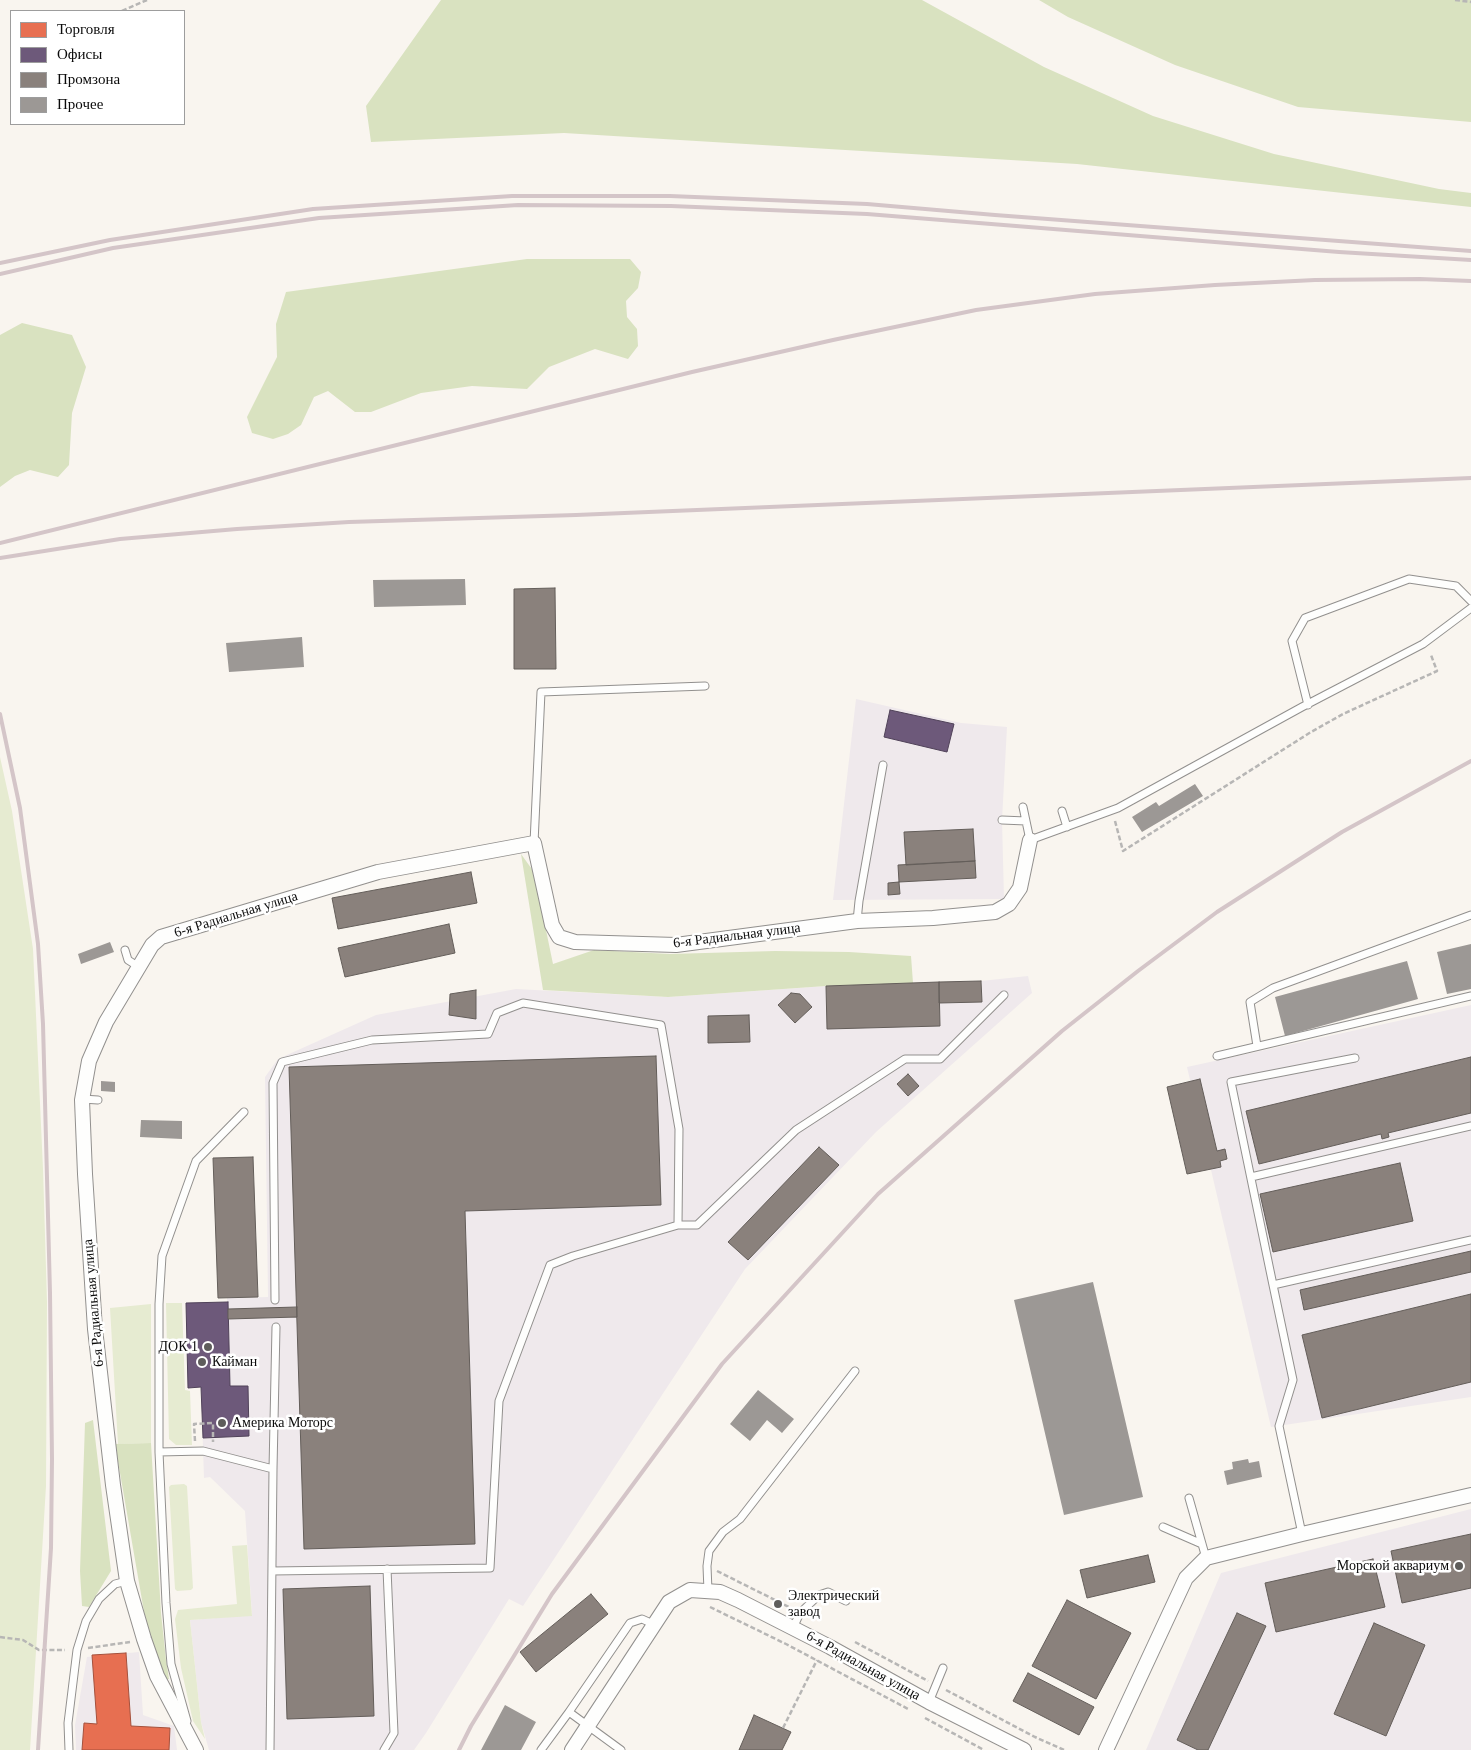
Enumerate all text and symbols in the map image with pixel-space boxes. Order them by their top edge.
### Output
legend [10,10,185,125]
text: Торговля [57,21,115,37]
text: Офисы [57,46,102,62]
text: Промзона [57,71,120,87]
text: Прочее [57,96,103,112]
street label: 6-я Радиальная улица [172,888,300,942]
street label: 6-я Радиальная улица [672,920,802,952]
street label: 6-я Радиальная улица [80,1238,108,1368]
place label: ДОК 1 [159,1339,198,1355]
marker: ДОК 1 [202,1341,214,1353]
place label: Кайман [212,1354,257,1370]
marker: Кайман [196,1356,208,1368]
place label: Америка Моторс [232,1415,333,1431]
marker: Америка Моторс [216,1417,228,1429]
place label: Морской аквариум [1337,1558,1449,1574]
marker: Морской аквариум [1453,1560,1465,1572]
place label: Электрический завод [788,1588,879,1620]
marker: Электрический завод [772,1598,784,1610]
street label: 6-я Радиальная улица [803,1628,923,1704]

